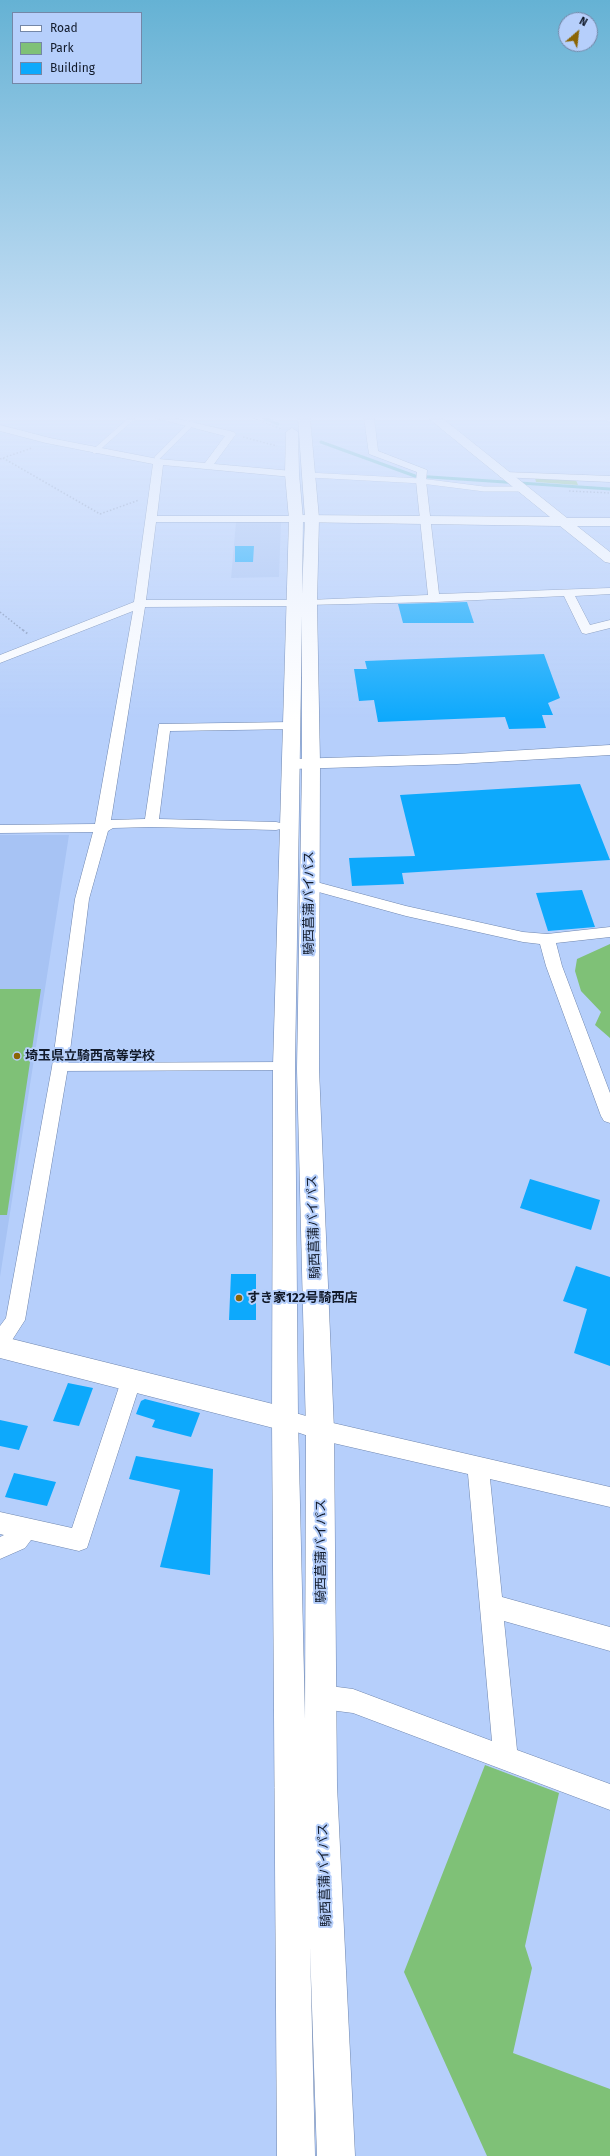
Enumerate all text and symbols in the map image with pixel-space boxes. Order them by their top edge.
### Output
legend [12,12,142,84]
north arrow [558,12,598,52]
text: N [577,14,590,29]
text: Road [50,21,78,35]
text: Park [50,41,74,55]
text: Building [50,61,95,75]
street label: 騎西菖蒲バイパス [301,851,317,955]
place label: 埼玉県立騎西高等学校 [25,1048,155,1064]
marker: 埼玉県立騎西高等学校 [12,1051,22,1061]
street label: 騎西菖蒲バイパス [304,1175,324,1279]
place label: すき家122号騎西店 [247,1290,357,1306]
marker: すき家122号騎西店 [234,1293,244,1303]
street label: 騎西菖蒲バイパス [313,1499,329,1603]
street label: 騎西菖蒲バイパス [315,1823,335,1927]

